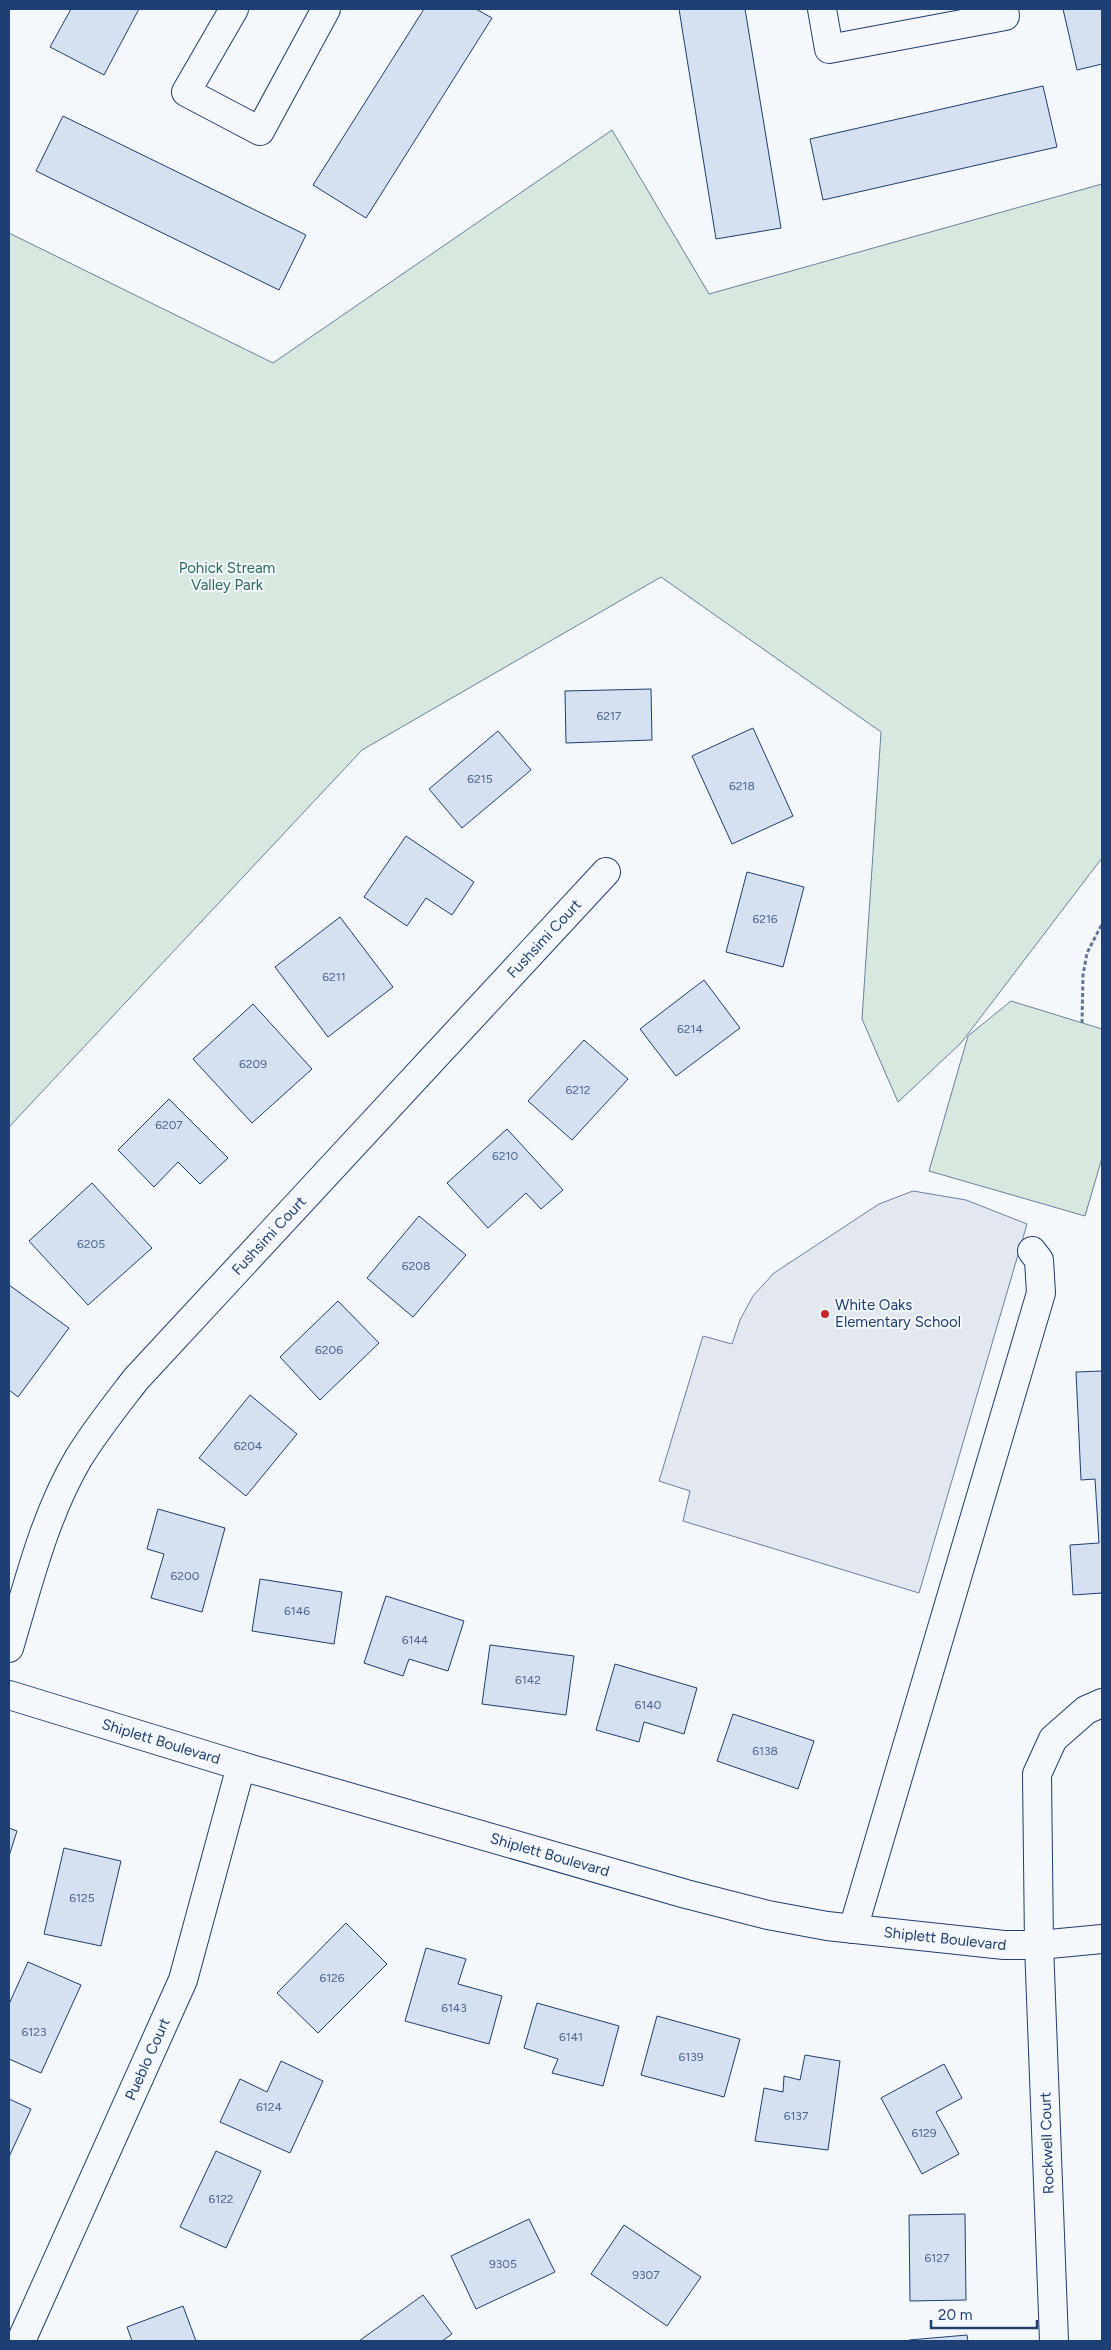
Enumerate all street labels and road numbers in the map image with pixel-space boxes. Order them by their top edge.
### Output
street label: Fushsimi Court [503,895,585,982]
street label: Fushsimi Court [228,1192,310,1279]
street label: Shiplett Boulevard [99,1715,223,1768]
street label: Shiplett Boulevard [488,1829,612,1881]
street label: Shiplett Boulevard [883,1923,1007,1954]
street label: Pueblo Court [121,2015,174,2103]
street label: Rockwell Court [1036,2091,1058,2194]

